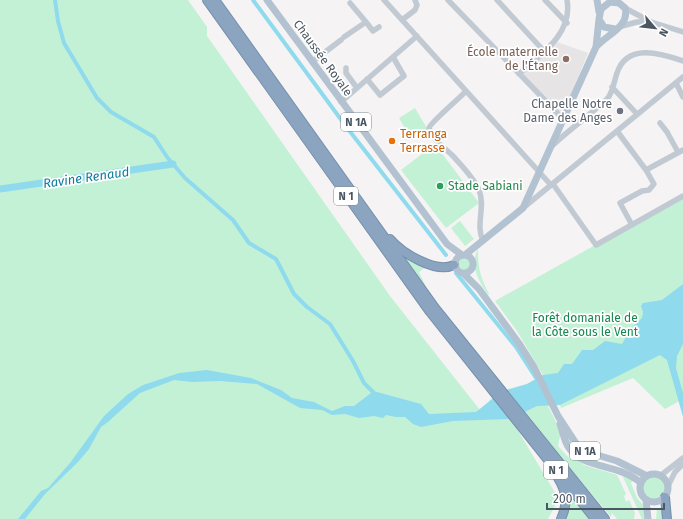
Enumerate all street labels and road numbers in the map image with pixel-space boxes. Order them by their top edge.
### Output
street label: Chaussée Royale [291,17,355,99]
road number: N 1A [341,113,371,131]
road number: N 1 [334,187,358,205]
road number: N 1A [570,442,600,460]
road number: N 1 [544,461,568,479]

